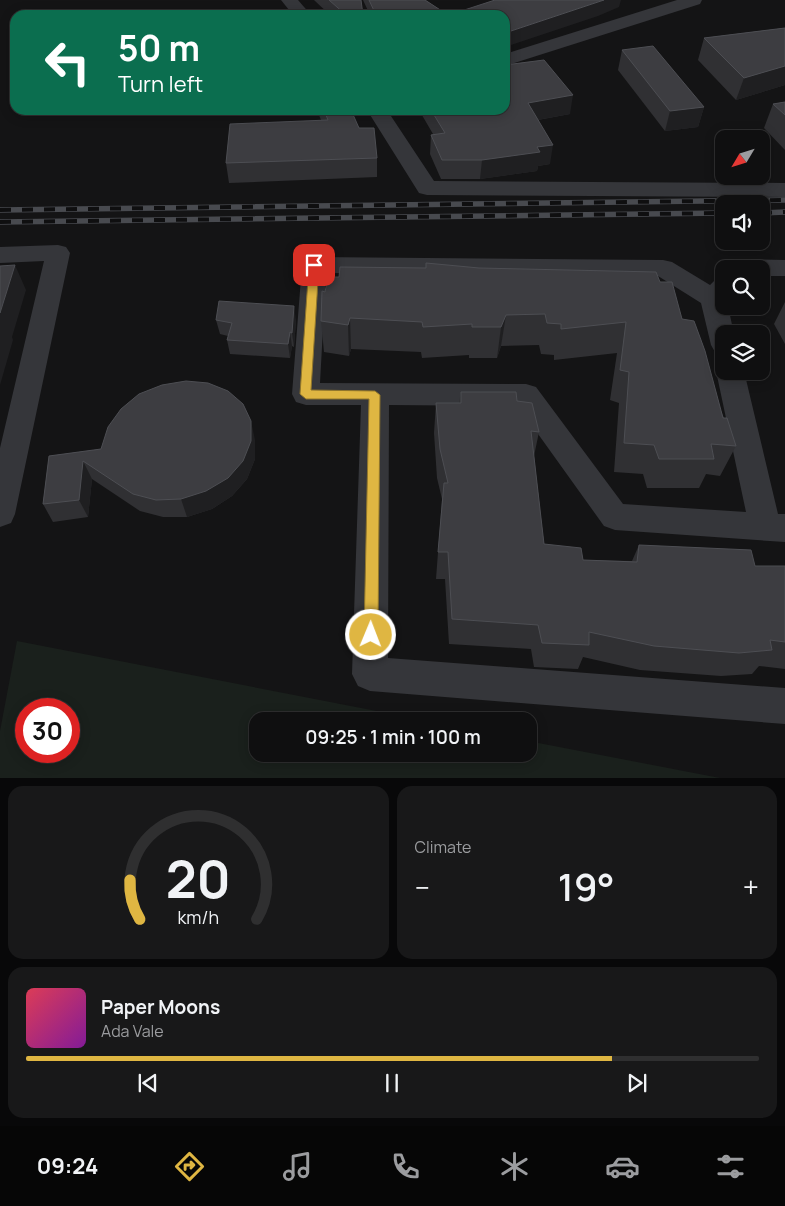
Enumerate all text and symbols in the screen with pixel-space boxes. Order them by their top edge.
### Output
text: 50 m [118,24,200,72]
icon: left [35,30,100,95]
text: Turn left [118,69,203,99]
north arrow [715,130,770,185]
map controls [715,130,770,380]
button: sound [715,195,770,250]
pin [293,244,335,286]
icon: arrive [300,251,328,279]
button: search [715,260,770,315]
button: layers [715,325,770,380]
position arrow [344,608,396,660]
speed limit sign: 30 [15,698,80,763]
text: 09:25 · 1 min · 100 m [305,724,481,750]
text: Climate [415,836,471,858]
text: 20 [166,843,231,914]
text: 19° [558,860,615,912]
text: − [415,868,430,906]
text: + [743,868,759,906]
text: km/h [177,905,219,929]
text: Paper Moons [101,994,220,1020]
text: Ada Vale [101,1020,164,1042]
icon: previous [134,1069,162,1097]
icon: pause [378,1069,406,1097]
icon: next [623,1069,651,1097]
icon: directions [172,1149,207,1184]
icon: music [280,1149,315,1184]
icon: phone [388,1149,423,1184]
icon: climate [497,1149,532,1184]
icon: car [605,1149,640,1184]
icon: filters [713,1149,748,1184]
text: 09:24 [37,1151,98,1181]

